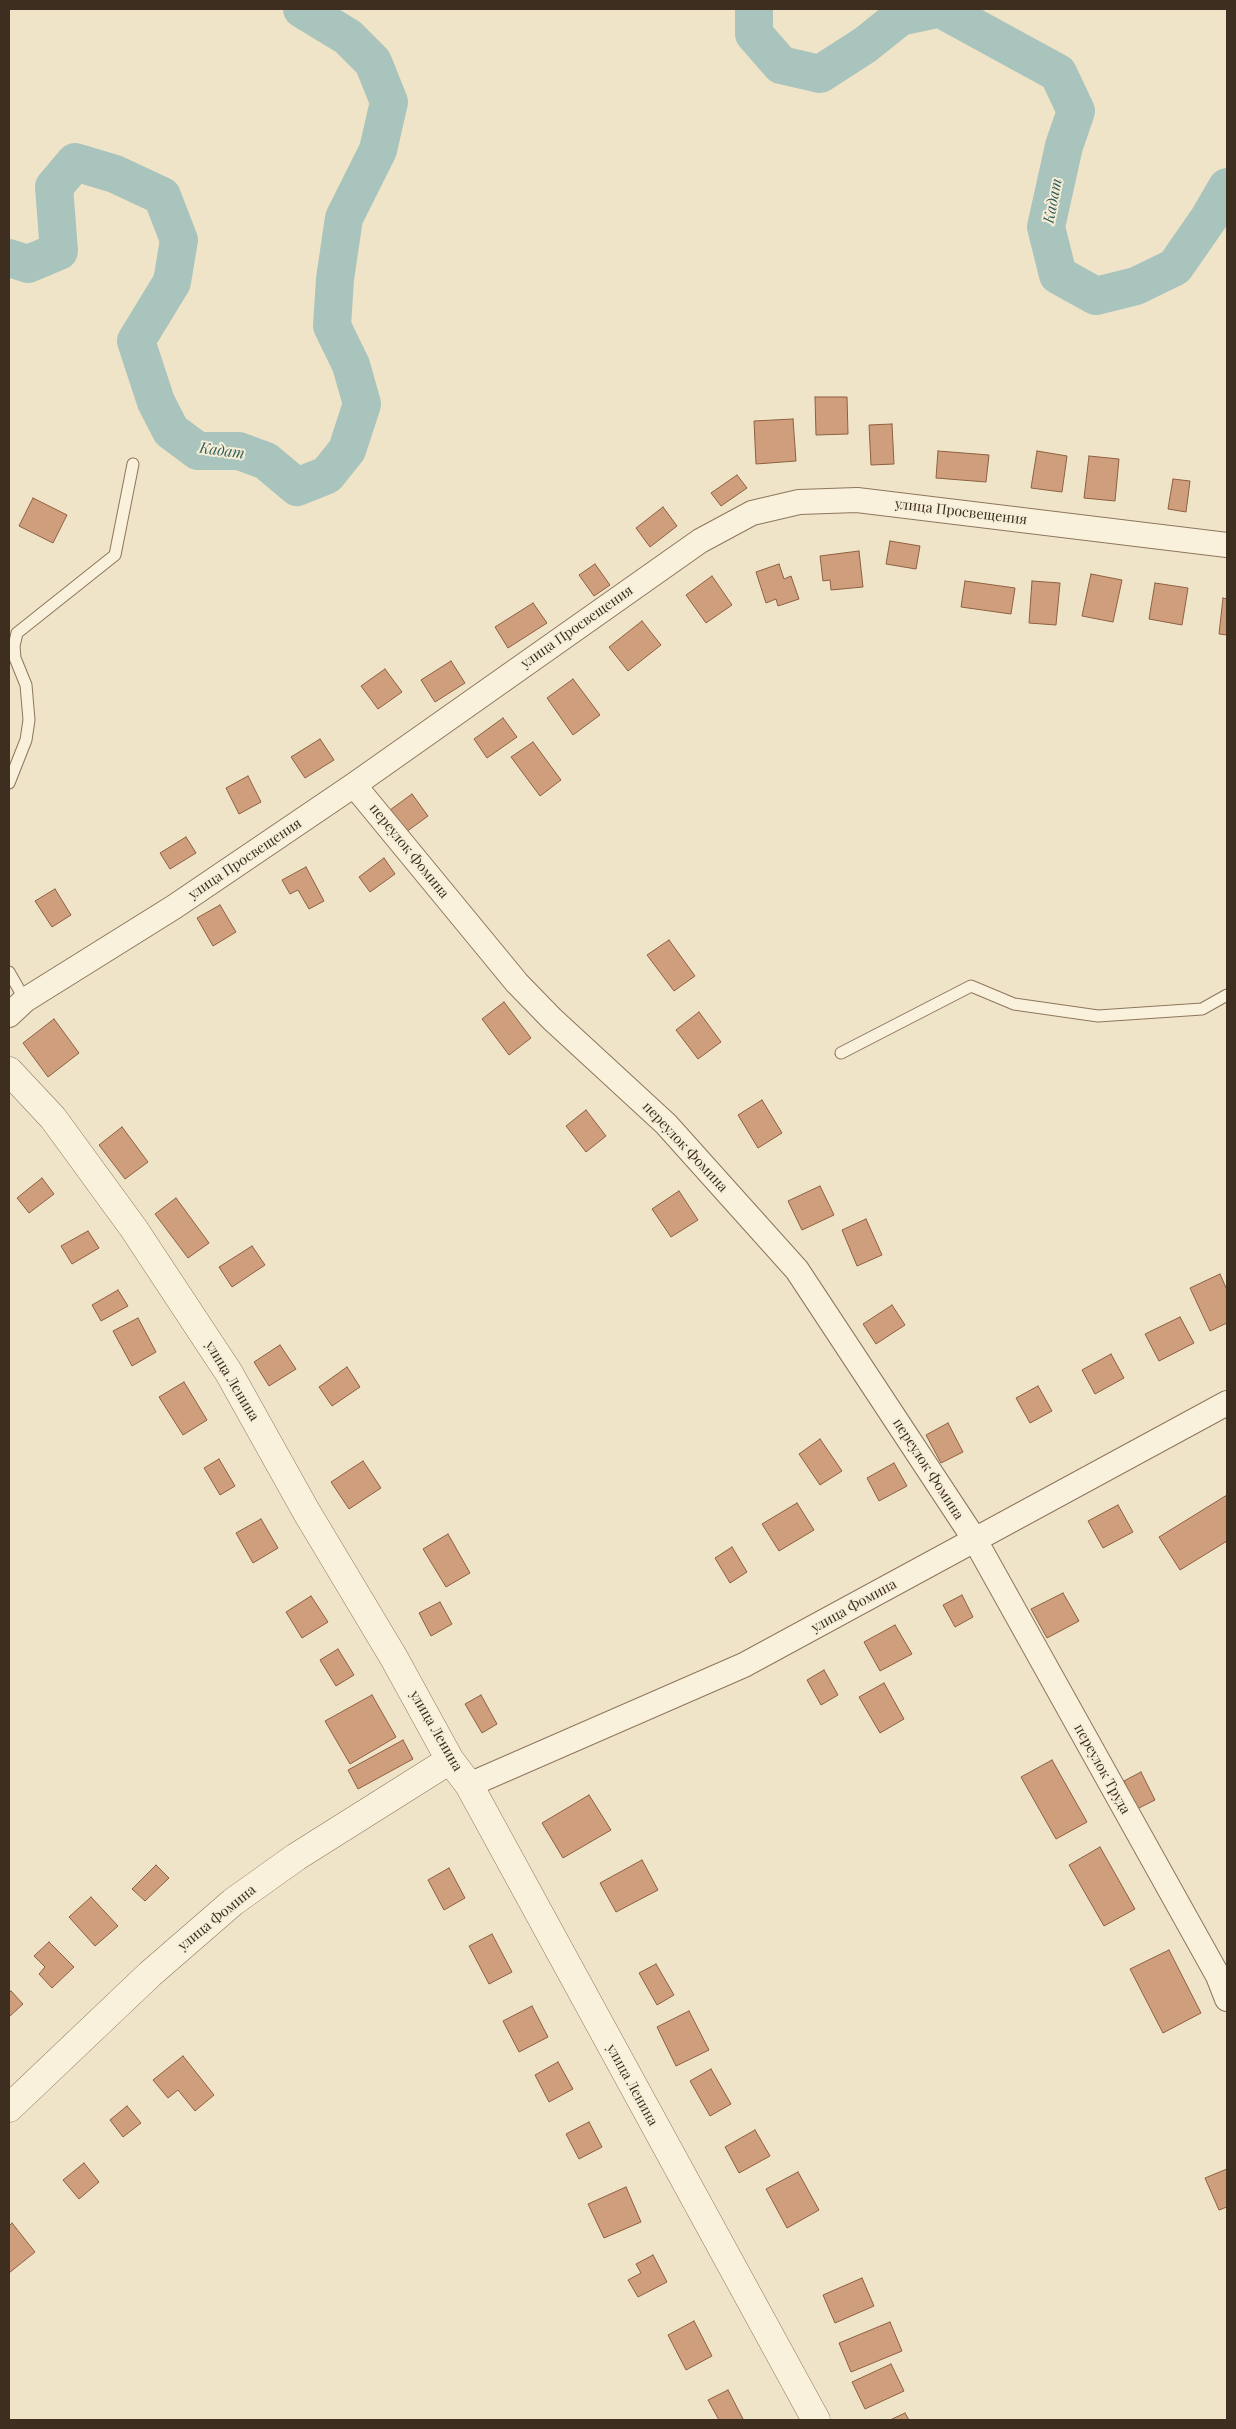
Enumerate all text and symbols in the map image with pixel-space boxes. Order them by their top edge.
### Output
water label: Кадат [1040,177,1066,225]
water label: Кадат [198,439,246,463]
street label: улица Просвещения [894,496,1028,528]
street label: улица Просвещения [518,582,636,672]
street label: переулок Фомина [366,800,452,902]
street label: улица Просвещения [185,815,305,903]
street label: переулок Фомина [639,1098,731,1196]
street label: улица Ленина [201,1338,263,1424]
street label: переулок Фомина [889,1415,967,1523]
street label: улица Фомина [808,1576,900,1636]
street label: улица Ленина [406,1688,466,1774]
street label: переулок Труда [1070,1721,1134,1817]
street label: улица Фомина [175,1882,259,1954]
street label: улица Ленина [603,2041,661,2129]

